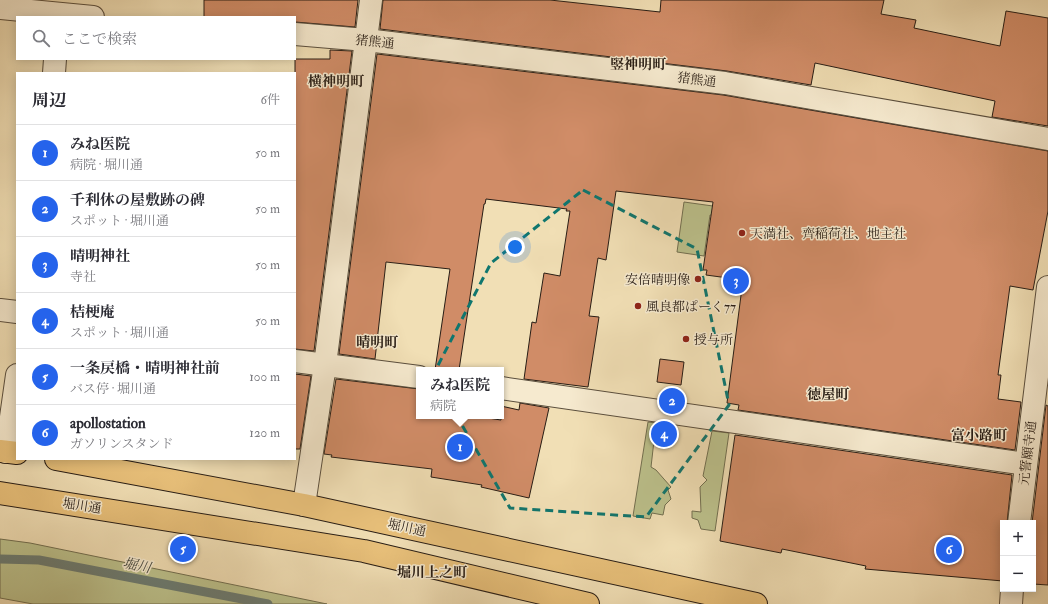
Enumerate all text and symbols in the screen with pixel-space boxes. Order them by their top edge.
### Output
search box [16,16,296,60]
icon: search [30,27,52,49]
text: ここで検索 [62,30,137,49]
street label: 猪熊通 [355,32,395,52]
district label: 竪神明町 [610,56,667,73]
street label: 猪熊通 [677,70,717,90]
district label: 横神明町 [308,73,365,90]
text: 周辺 [32,90,66,111]
text: 6件 [260,92,280,108]
text: みね医院 [70,135,130,154]
text: 1 [43,145,47,161]
text: 50 m [255,145,280,161]
text: 病院 · 堀川通 [70,157,143,173]
text: 千利休の屋敷跡の碑 [70,191,205,210]
text: 2 [42,201,48,217]
text: 50 m [255,201,280,217]
text: スポット · 堀川通 [70,213,169,229]
place label: 天満社、齊稲荷社、地主社 [750,226,906,242]
marker: 天満社、齊稲荷社、地主社 [737,228,747,238]
your location [505,237,525,257]
text: 晴明神社 [70,247,130,266]
text: 3 [43,257,48,273]
text: 50 m [255,257,280,273]
pin: 3 [723,266,749,296]
text: 寺社 [70,269,96,285]
place label: 安倍晴明像 [625,272,690,288]
marker: 安倍晴明像 [693,274,703,284]
place label: 風良都ぱーく77 [646,299,736,315]
marker: 風良都ぱーく77 [633,301,643,311]
text: 桔梗庵 [70,303,115,322]
text: 4 [41,313,49,329]
text: 50 m [255,313,280,329]
text: スポット · 堀川通 [70,325,169,341]
place label: 授与所 [694,332,733,348]
district label: 晴明町 [356,334,399,351]
marker: 授与所 [681,334,691,344]
text: 一条戻橋・晴明神社前 [70,359,220,378]
popup [416,367,504,419]
text: 5 [42,369,48,385]
text: 100 m [249,369,280,385]
text: みね医院 [430,376,490,395]
text: バス停 · 堀川通 [70,381,156,397]
pin: 2 [659,386,685,416]
district label: 徳屋町 [807,386,850,403]
text: 病院 [430,398,456,414]
text: apollostation [70,414,146,433]
pin: 4 [651,419,677,449]
street label: 元誓願寺通 [1016,420,1040,486]
text: 6 [42,425,48,441]
text: 120 m [249,425,280,441]
district label: 富小路町 [951,427,1008,444]
pin: 1 [447,432,473,462]
text: ガソリンスタンド [70,436,174,452]
street label: 堀川通 [61,495,102,517]
street label: 堀川通 [386,516,428,540]
map controls [1000,520,1036,592]
button: + [1000,520,1036,556]
pin: 5 [170,534,196,564]
pin: 6 [936,535,962,565]
water label: 堀川 [122,554,154,577]
button: − [1000,556,1036,592]
district label: 堀川上之町 [397,564,468,581]

